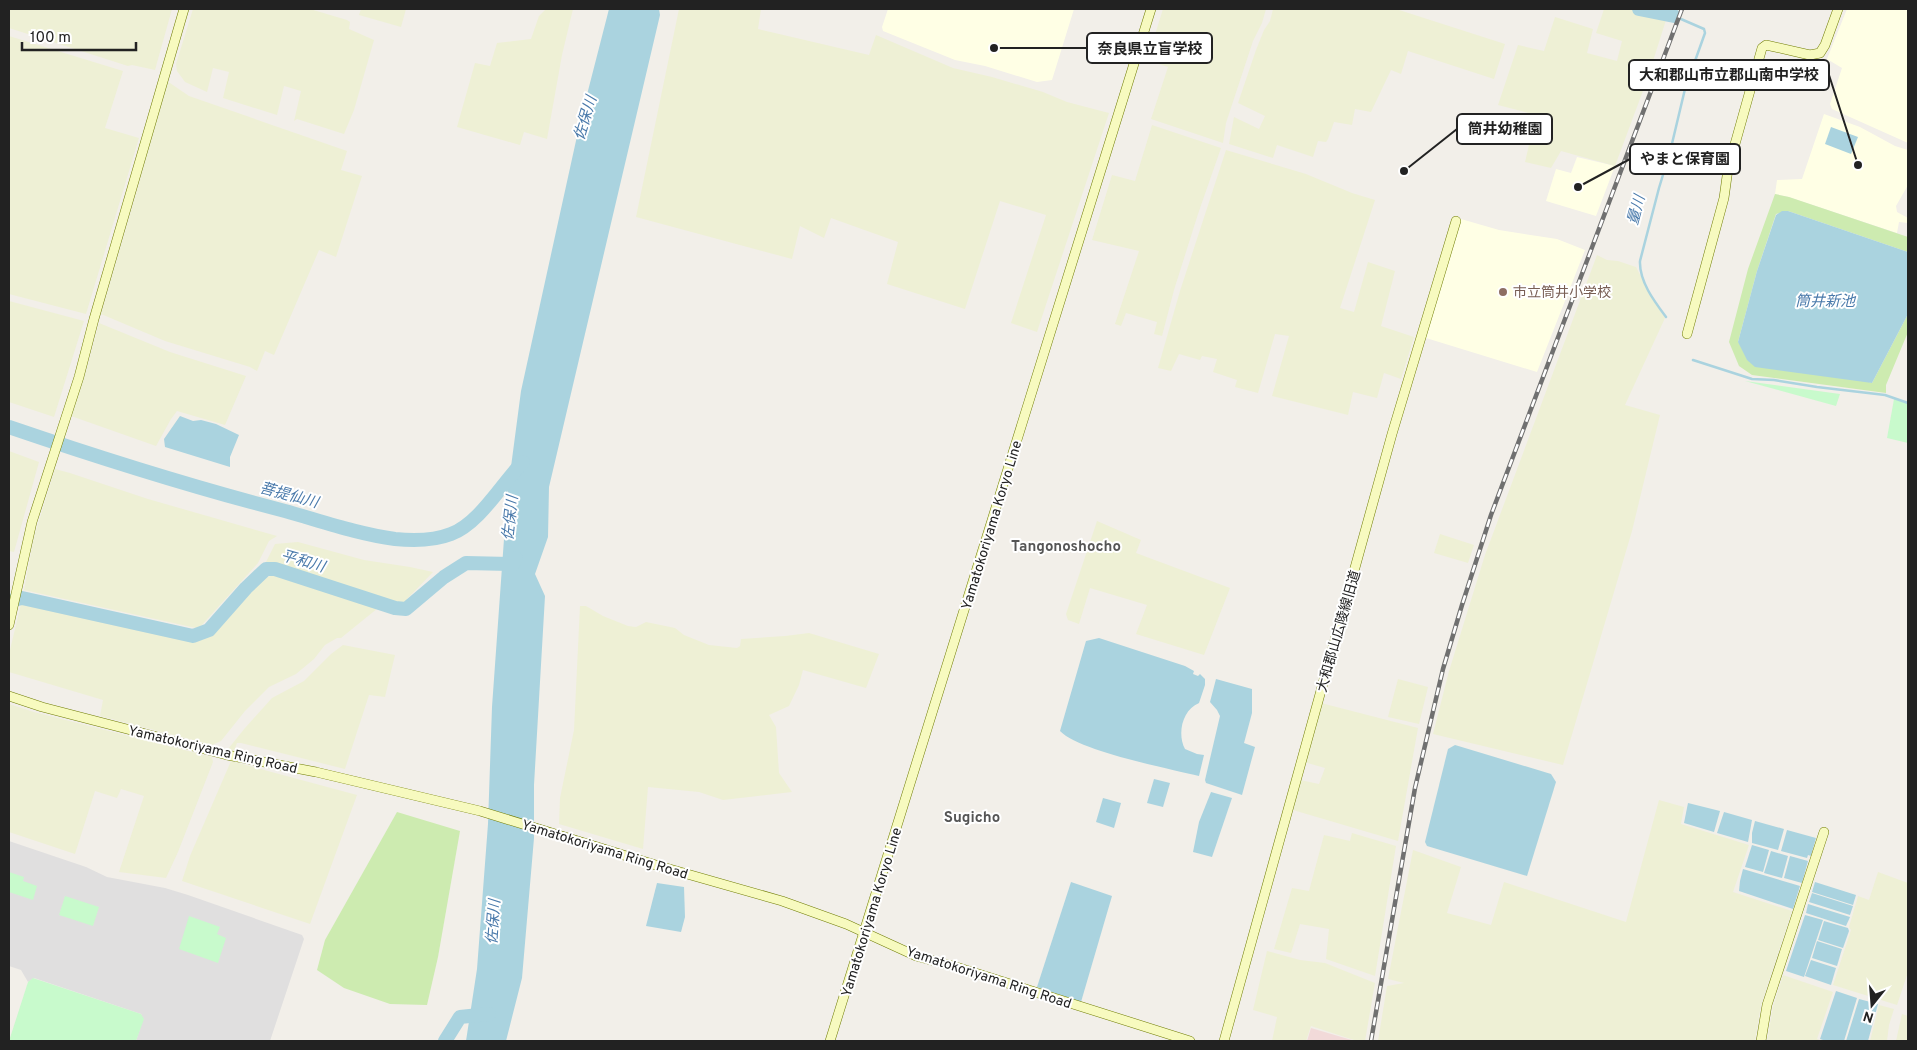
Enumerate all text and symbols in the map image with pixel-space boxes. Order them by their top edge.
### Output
scale bar [22,20,136,52]
text: 100 m [30,29,71,48]
callout: 奈良県立盲学校 [1087,33,1212,63]
text: 奈良県立盲学校 [1097,41,1203,60]
callout: 大和郡山市立郡山南中学校 [1629,60,1829,90]
text: 大和郡山市立郡山南中学校 [1639,67,1819,86]
water label: 佐保川 [571,92,603,143]
callout: 筒井幼稚園 [1457,114,1552,144]
text: 筒井幼稚園 [1467,120,1543,140]
callout: やまと保育園 [1630,144,1740,174]
text: やまと保育園 [1640,151,1730,170]
water label: 量川 [1624,192,1651,227]
place label: 市立筒井小学校 [1513,284,1611,302]
marker: 市立筒井小学校 [1497,286,1509,298]
water label: 筒井新池 [1795,293,1857,312]
street label: Yamatokoriyama Koryo Line [959,439,1026,612]
water label: 菩提仙川 [257,480,322,514]
water label: 佐保川 [500,493,523,542]
district label: Tangonoshocho [1011,538,1121,557]
water label: 平和川 [278,547,329,578]
street label: 大和郡山広陵線旧道 [1314,569,1365,694]
street label: Yamatokoriyama Ring Road [126,723,299,778]
district label: Sugicho [944,809,1000,828]
street label: Yamatokoriyama Ring Road [519,817,690,884]
street label: Yamatokoriyama Koryo Line [839,826,906,999]
water label: 佐保川 [483,897,506,945]
street label: Yamatokoriyama Ring Road [904,944,1073,1013]
north arrow [1847,980,1897,1030]
text: N [1861,1006,1876,1026]

